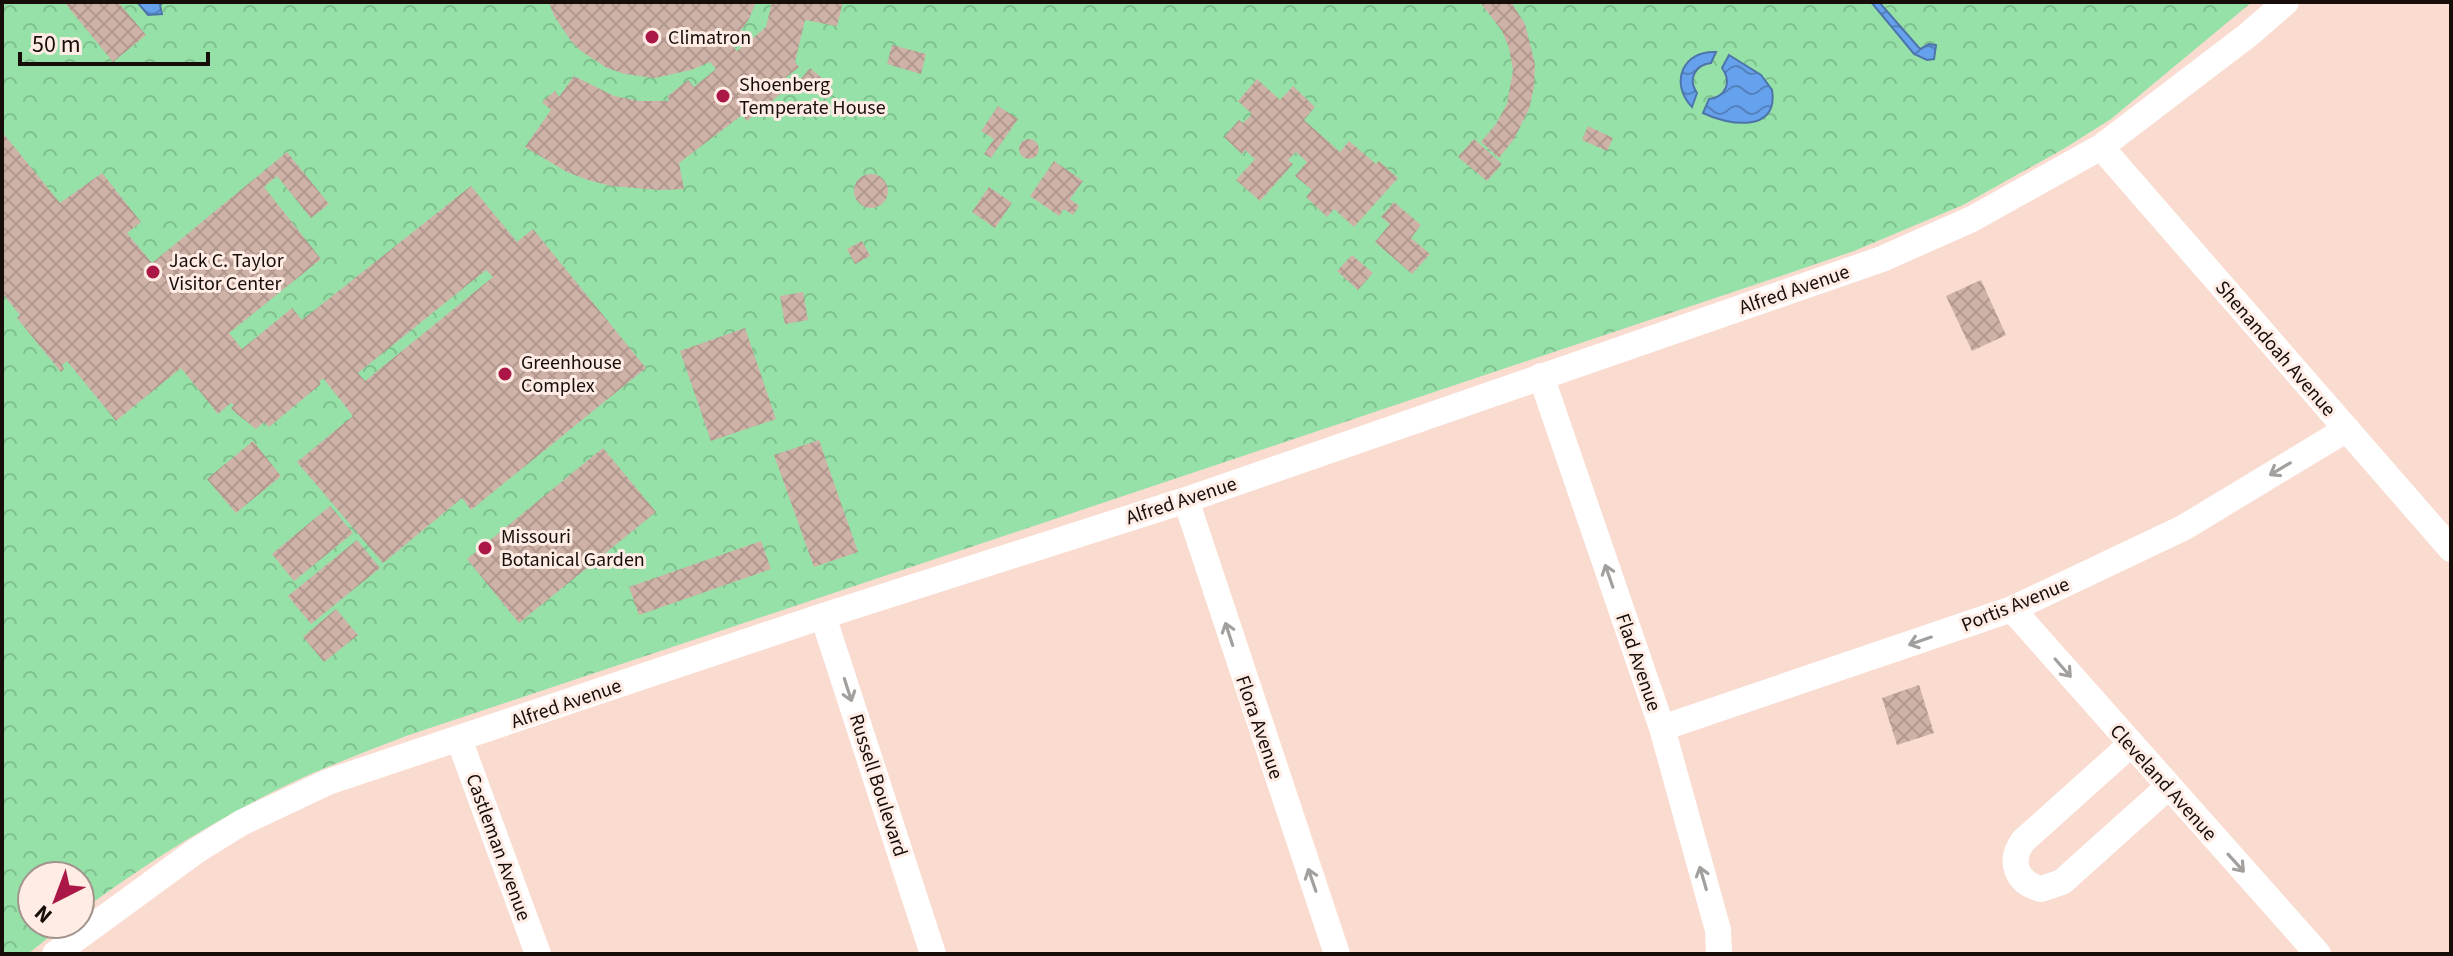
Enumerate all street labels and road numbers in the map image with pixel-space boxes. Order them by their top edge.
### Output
street label: Alfred Avenue [1735,258,1853,322]
street label: Shenandoah Avenue [2208,275,2342,423]
street label: Alfred Avenue [1122,470,1240,532]
street label: Portis Avenue [1957,571,2074,639]
street label: Flad Avenue [1608,610,1668,715]
street label: Alfred Avenue [507,672,625,736]
street label: Flora Avenue [1228,672,1290,783]
street label: Russell Boulevard [842,710,914,860]
street label: Cleveland Avenue [2103,718,2223,847]
street label: Castleman Avenue [458,770,538,925]

